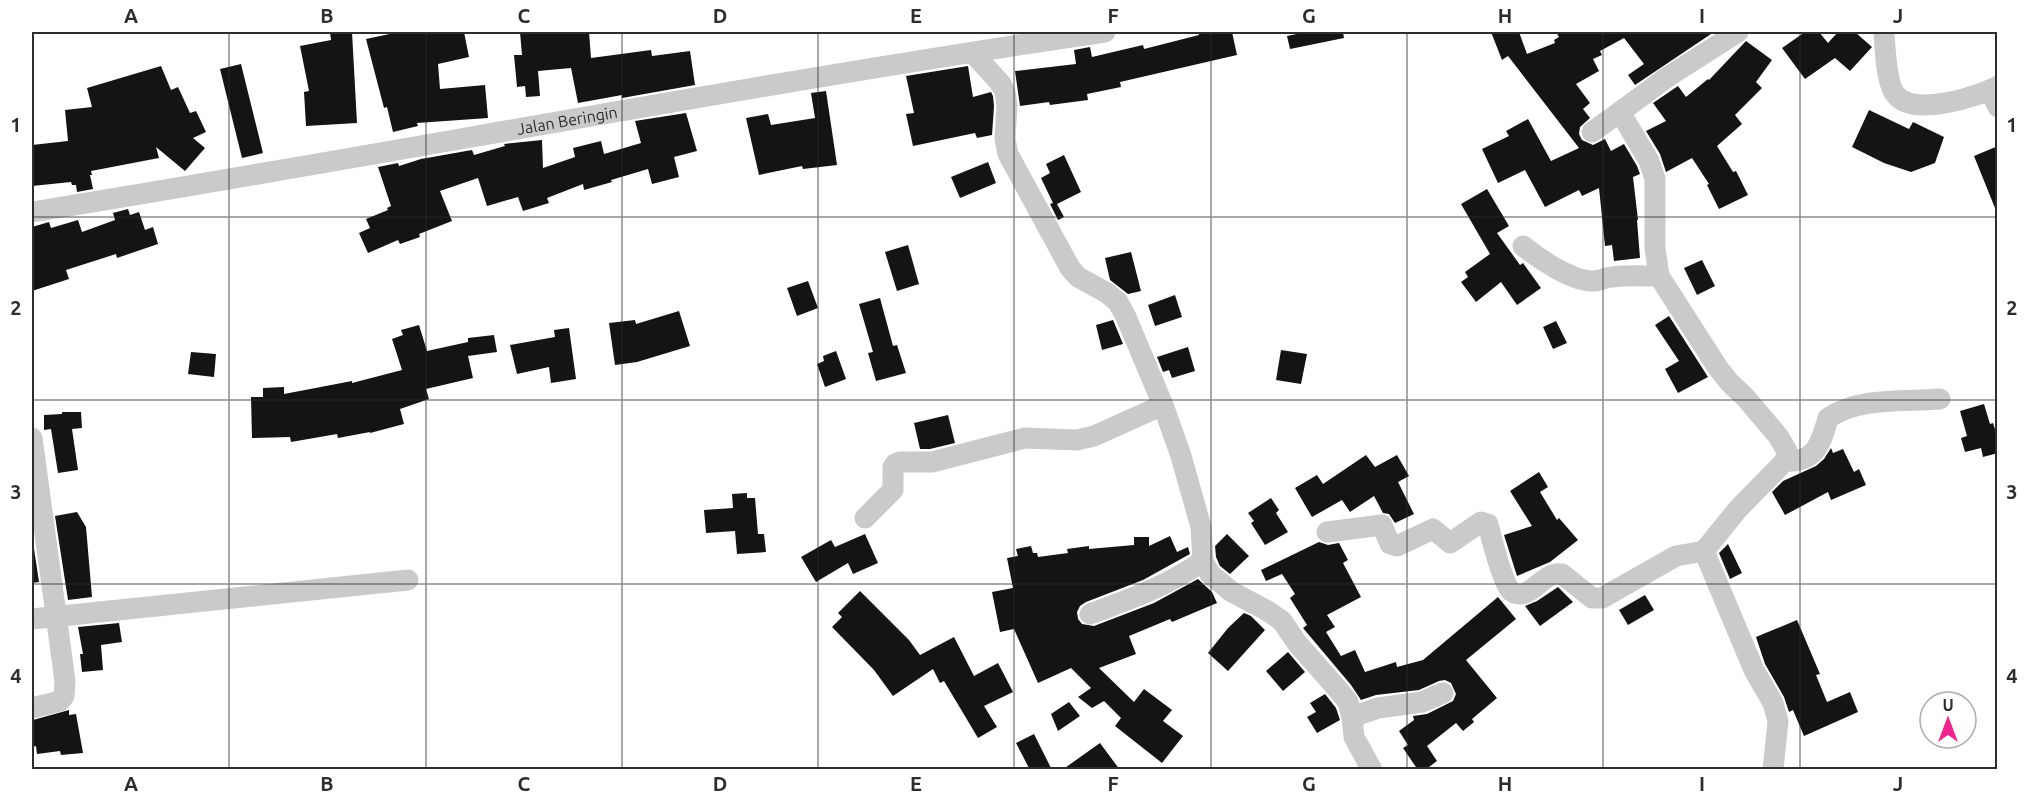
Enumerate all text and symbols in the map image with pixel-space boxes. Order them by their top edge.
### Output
text: A [124,4,138,27]
text: B [320,4,334,27]
text: C [518,4,531,27]
text: D [713,4,727,27]
text: E [910,4,922,27]
text: F [1107,4,1119,27]
text: G [1302,4,1316,27]
text: H [1498,4,1512,27]
text: I [1699,4,1705,27]
text: J [1893,4,1903,27]
street label: Jalan Beringin [516,103,619,138]
text: 1 [10,113,22,136]
text: 1 [2006,113,2018,136]
text: 2 [10,296,22,319]
text: 2 [2006,296,2018,319]
text: 3 [10,480,22,503]
text: 3 [2006,480,2018,503]
text: 4 [10,664,22,687]
text: 4 [2006,664,2018,687]
north arrow [1918,690,1978,750]
text: U [1942,696,1954,714]
text: A [124,772,138,795]
text: B [320,772,334,795]
text: C [518,772,531,795]
text: D [713,772,727,795]
text: E [910,772,922,795]
text: F [1107,772,1119,795]
text: G [1302,772,1316,795]
text: H [1498,772,1512,795]
text: I [1699,772,1705,795]
text: J [1893,772,1903,795]

